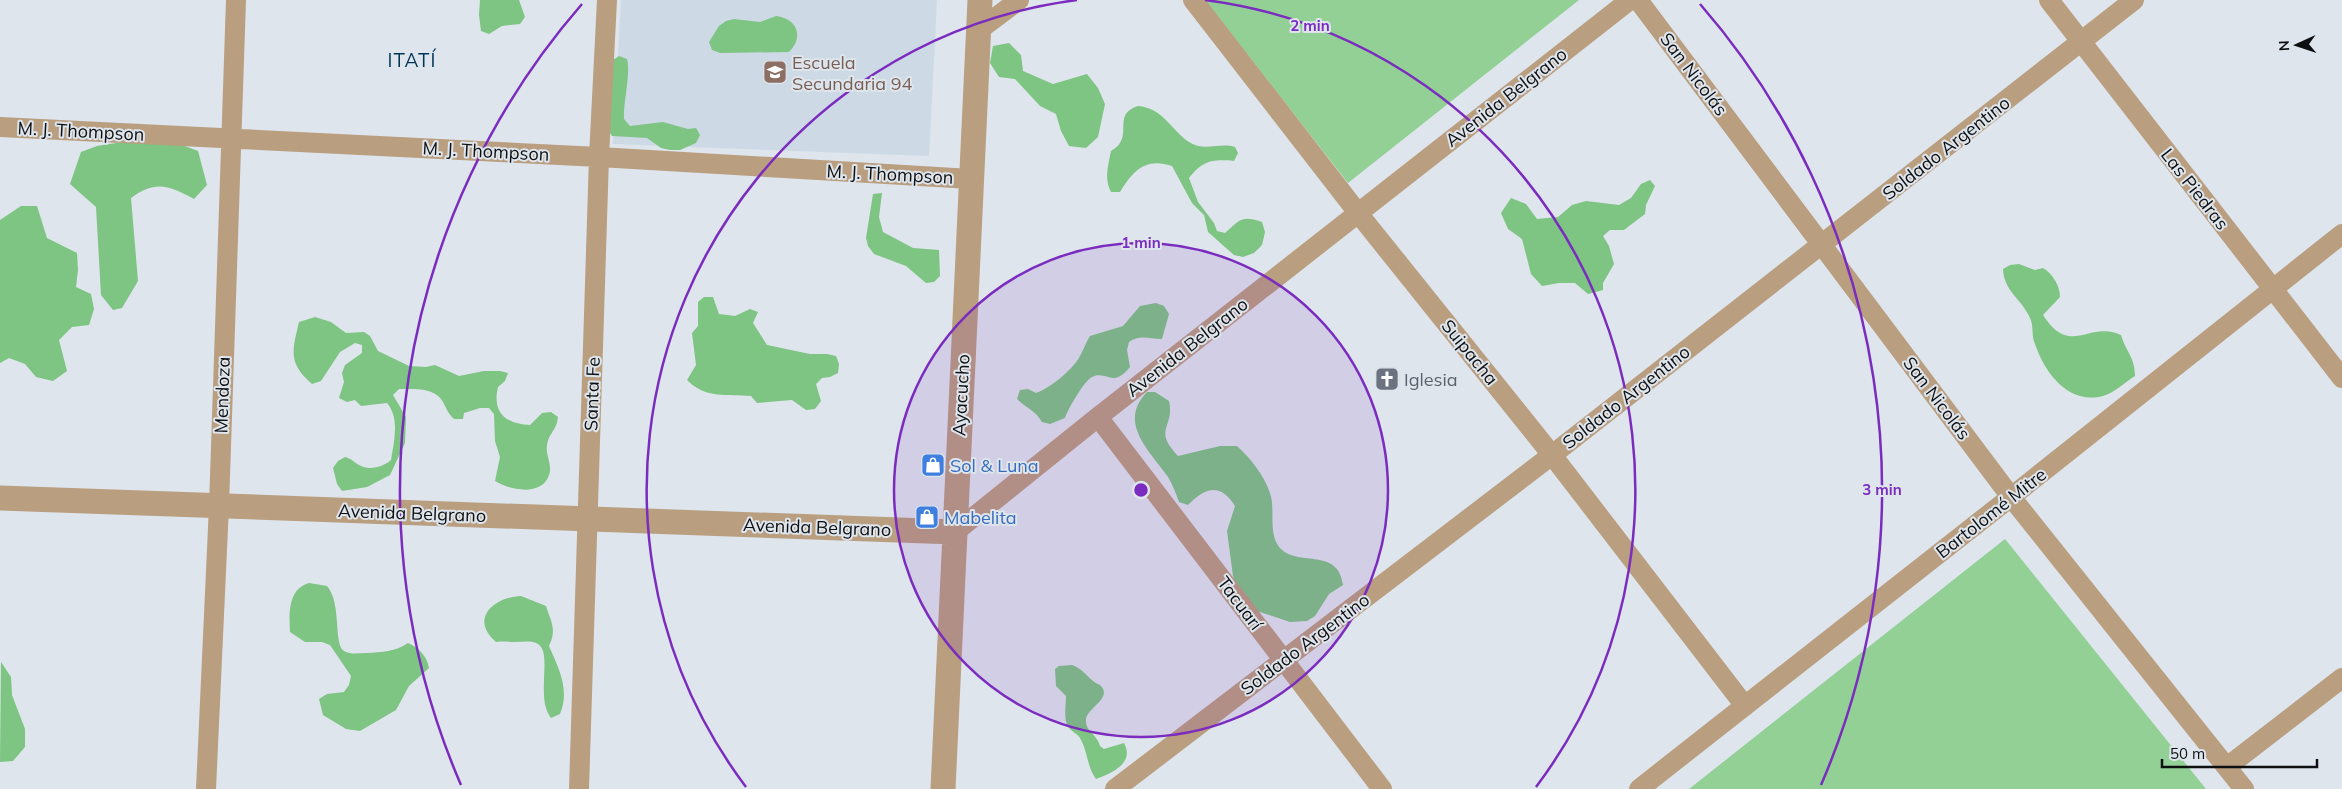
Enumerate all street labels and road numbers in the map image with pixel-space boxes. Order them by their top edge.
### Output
street label: San Nicolás [1655,28,1733,120]
street label: Avenida Belgrano [1440,42,1572,152]
street label: Soldado Argentino [1878,91,2014,205]
street label: M. J. Thompson [17,116,145,146]
street label: M. J. Thompson [422,136,550,166]
street label: Las Piedras [2156,144,2234,234]
street label: M. J. Thompson [826,159,954,189]
street label: Avenida Belgrano [1121,292,1253,402]
street label: Suipacha [1437,315,1503,389]
street label: Soldado Argentino [1558,340,1694,454]
street label: San Nicolás [1898,352,1976,444]
street label: Ayacucho [947,353,975,437]
street label: Mendoza [209,356,235,434]
street label: Santa Fe [579,357,605,431]
street label: Bartolomé Mitre [1931,463,2051,563]
street label: Avenida Belgrano [337,499,487,527]
street label: Avenida Belgrano [742,513,892,541]
street label: Tacuarí [1212,572,1269,636]
street label: Soldado Argentino [1236,588,1374,700]

